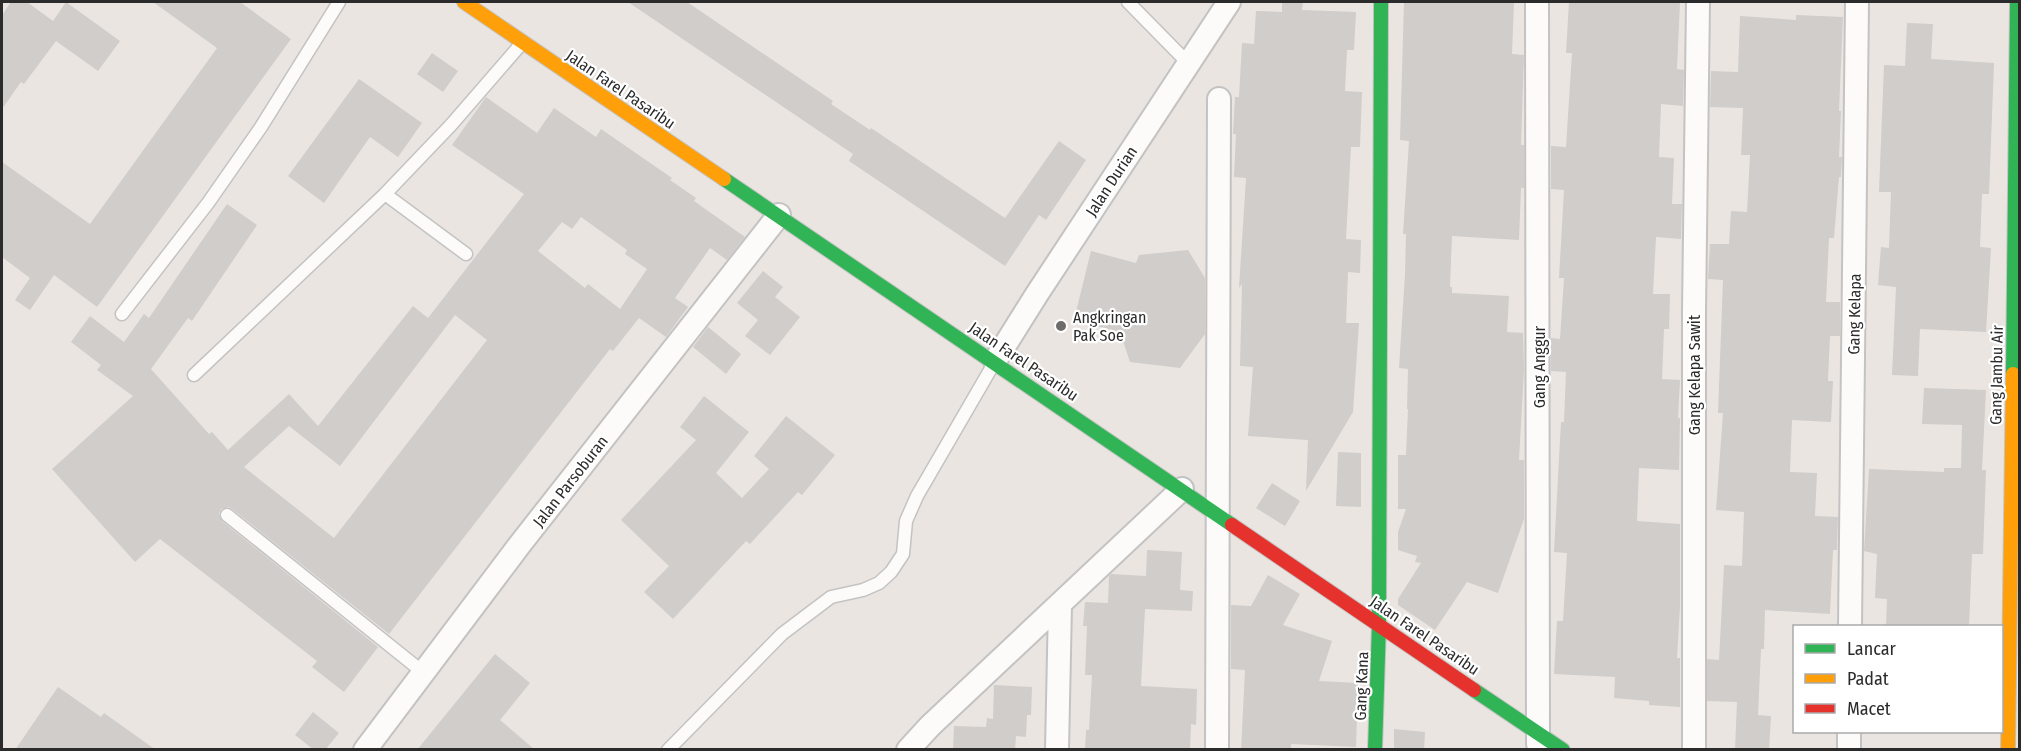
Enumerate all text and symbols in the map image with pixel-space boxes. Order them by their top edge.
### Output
street label: Jalan Farel Pasaribu [563,46,679,133]
street label: Jalan Durian [1082,143,1141,220]
street label: Gang Kelapa [1844,273,1865,355]
place label: Angkringan Pak Soe [1073,308,1146,345]
street label: Gang Kelapa Sawit [1685,314,1704,435]
street label: Jalan Farel Pasaribu [966,318,1082,405]
marker: Angkringan Pak Soe [1054,319,1068,333]
street label: Gang Jambu Air [1986,324,2007,425]
street label: Gang Anggur [1530,325,1549,408]
street label: Jalan Parsoburan [529,432,612,531]
street label: Jalan Farel Pasaribu [1367,592,1483,679]
legend [1793,625,2003,733]
text: Lancar [1847,638,1896,660]
street label: Gang Kana [1351,651,1372,721]
text: Padat [1847,668,1889,690]
text: Macet [1847,698,1891,720]

